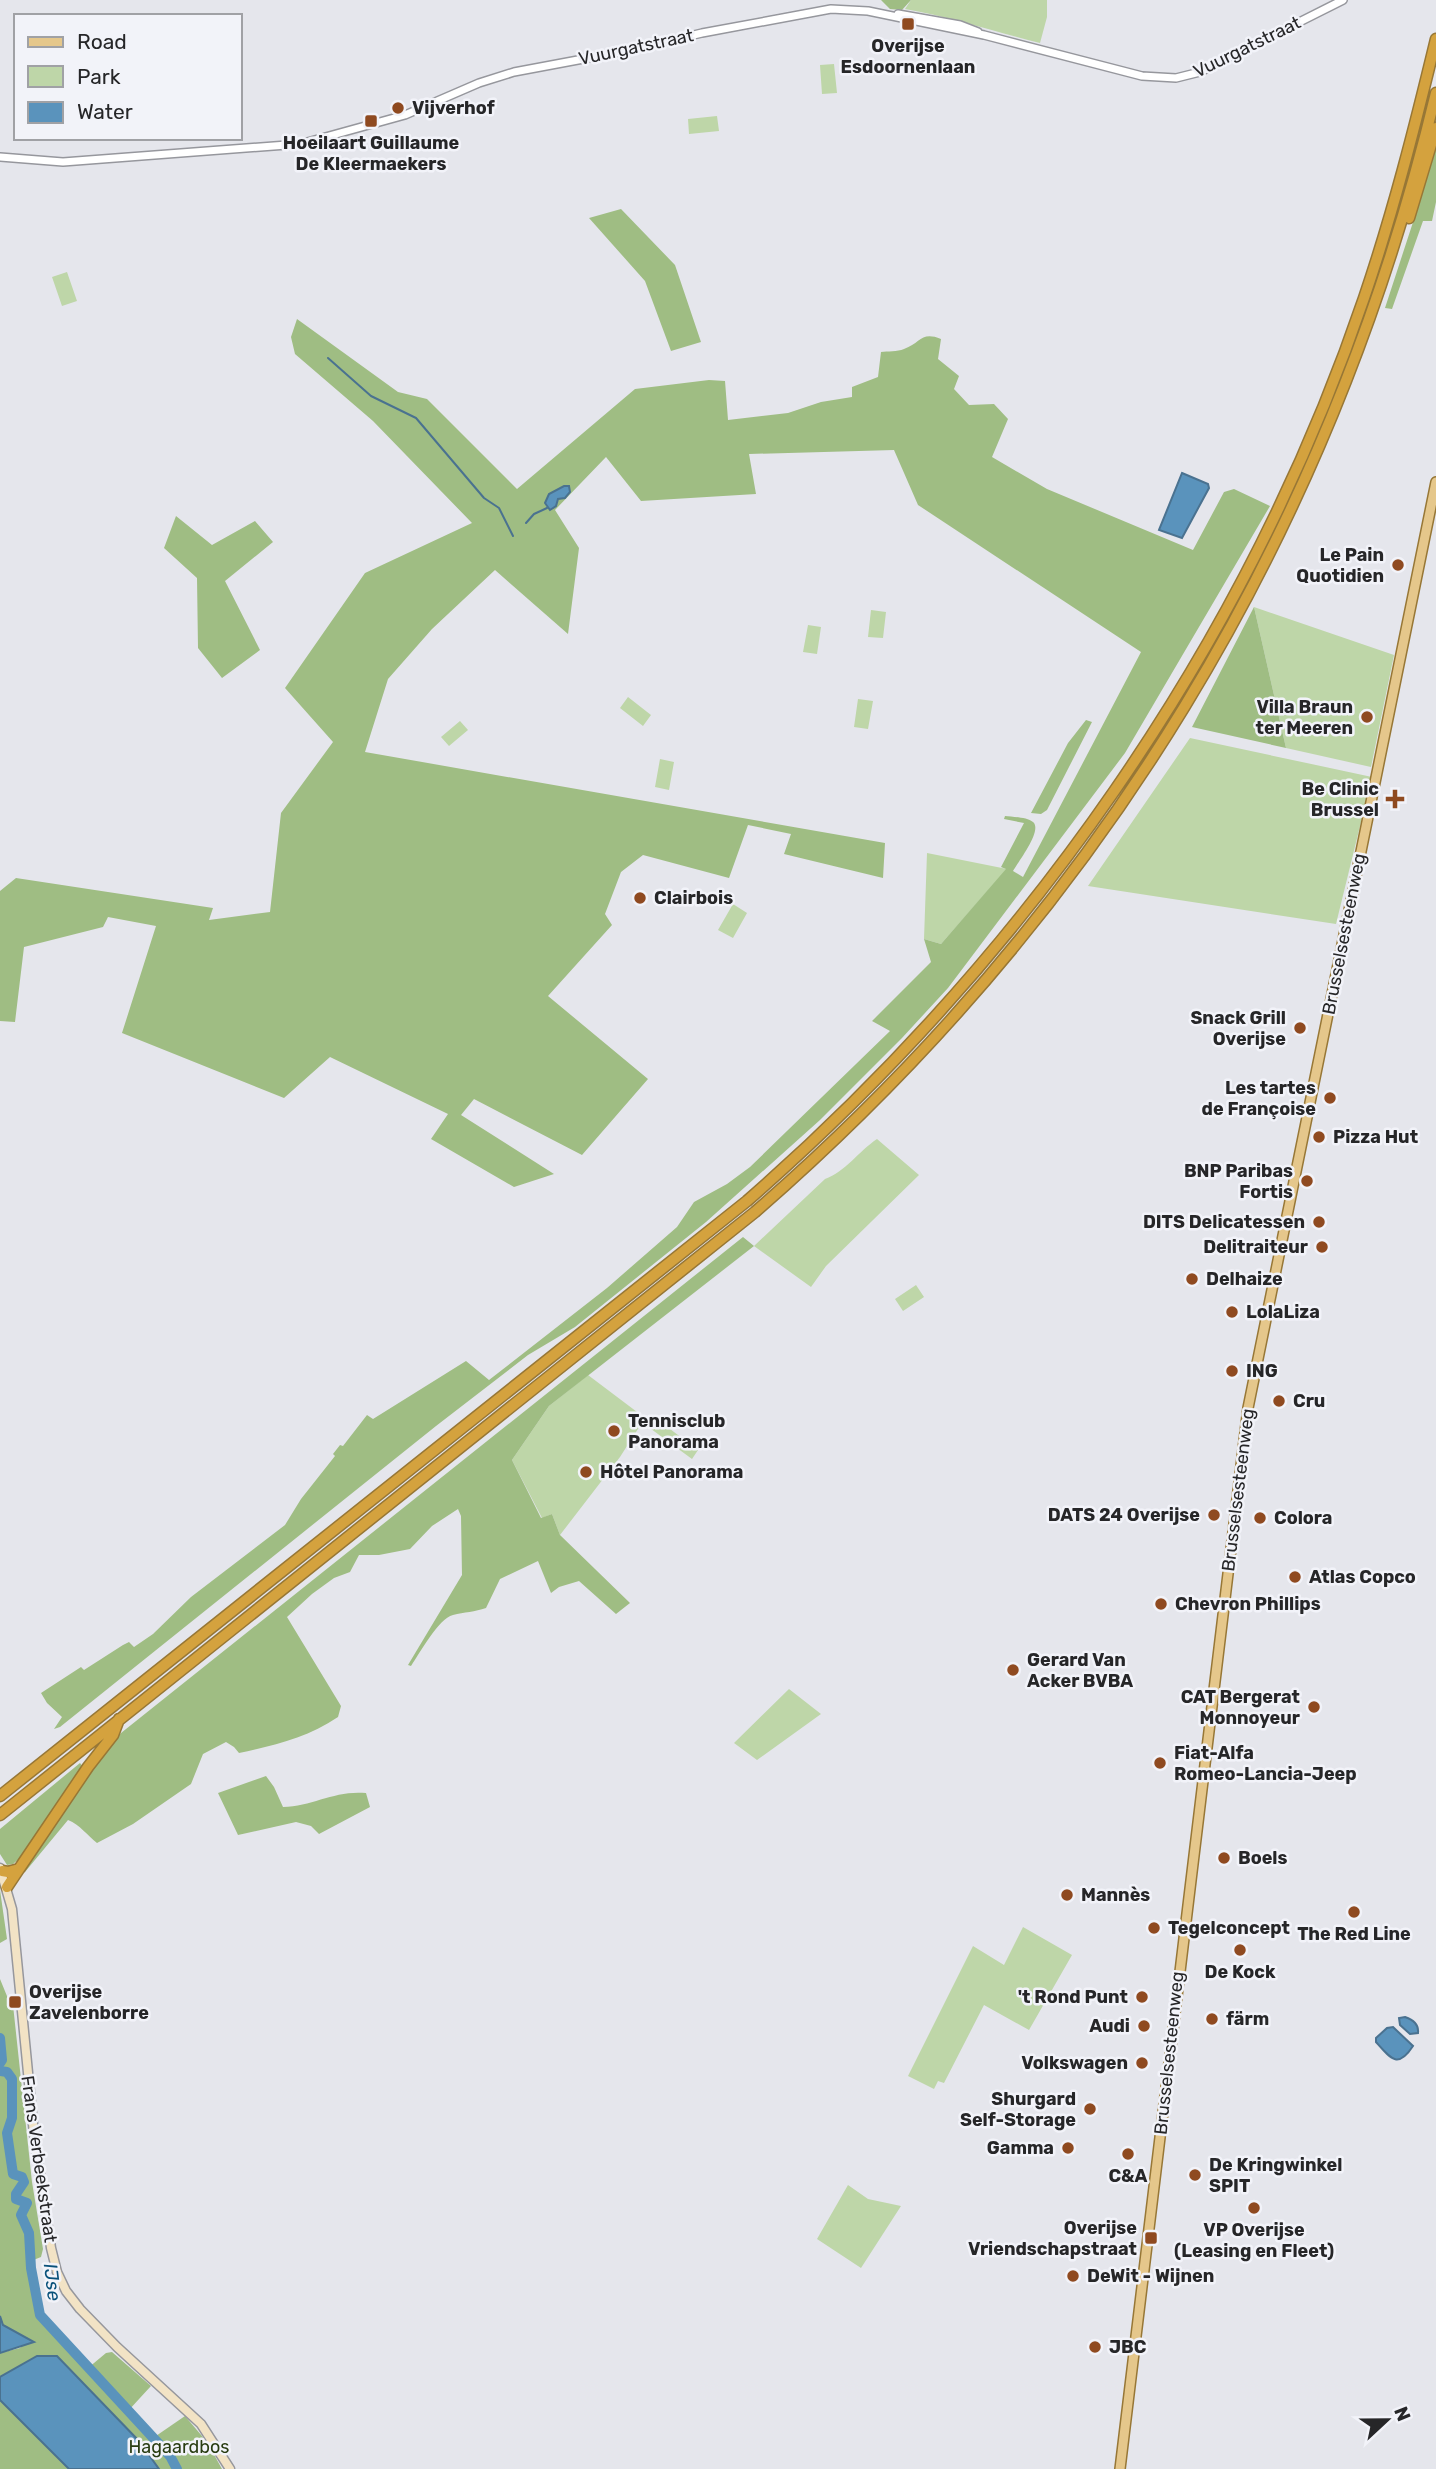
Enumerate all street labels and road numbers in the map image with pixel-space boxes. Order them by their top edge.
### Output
street label: Vuurgatstraat [1190,12,1304,82]
street label: Vuurgatstraat [577,24,695,70]
street label: Brusselsesteenweg [1318,851,1370,1017]
street label: Brusselsesteenweg [1217,1407,1259,1573]
street label: Brusselsesteenweg [1149,1970,1189,2136]
street label: Frans Verbeekstraat [16,2074,62,2244]

